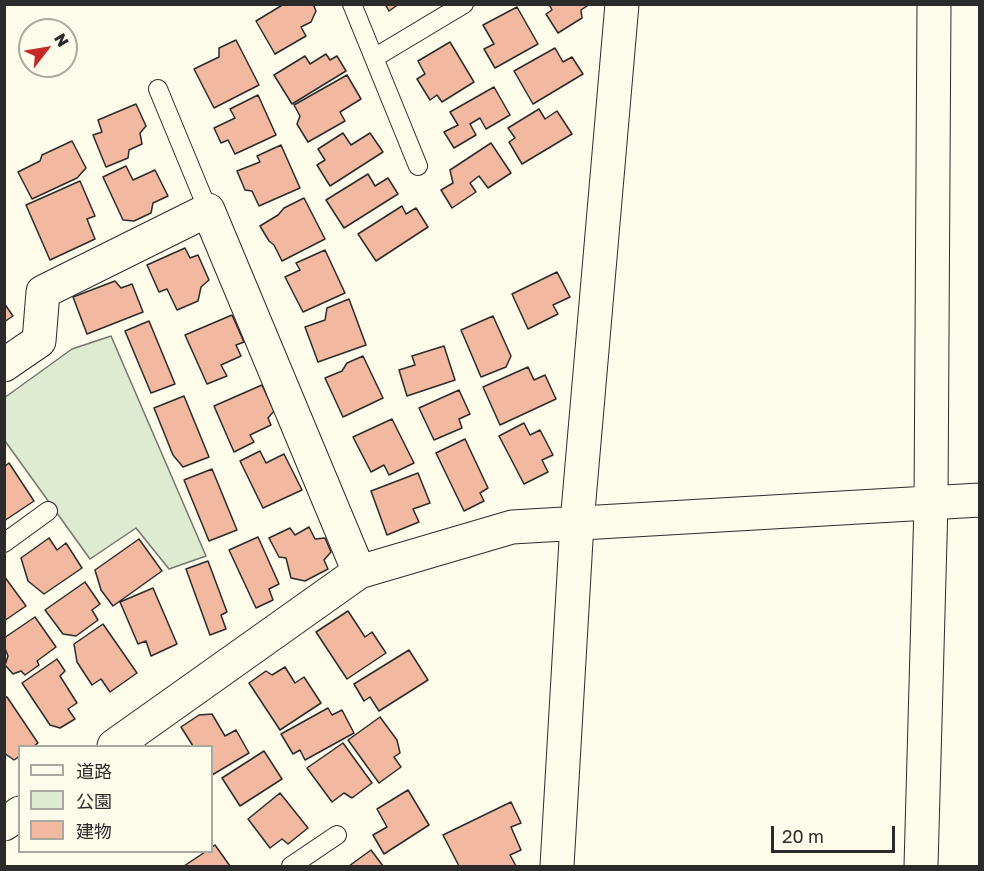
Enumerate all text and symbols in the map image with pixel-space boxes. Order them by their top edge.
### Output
north arrow [18,18,78,78]
text: N [50,29,73,50]
legend [18,745,213,853]
text: 道路 [76,760,112,782]
text: 公園 [76,790,112,812]
scale bar [774,814,898,852]
text: 建物 [76,820,112,842]
text: 20 m [782,825,824,847]

